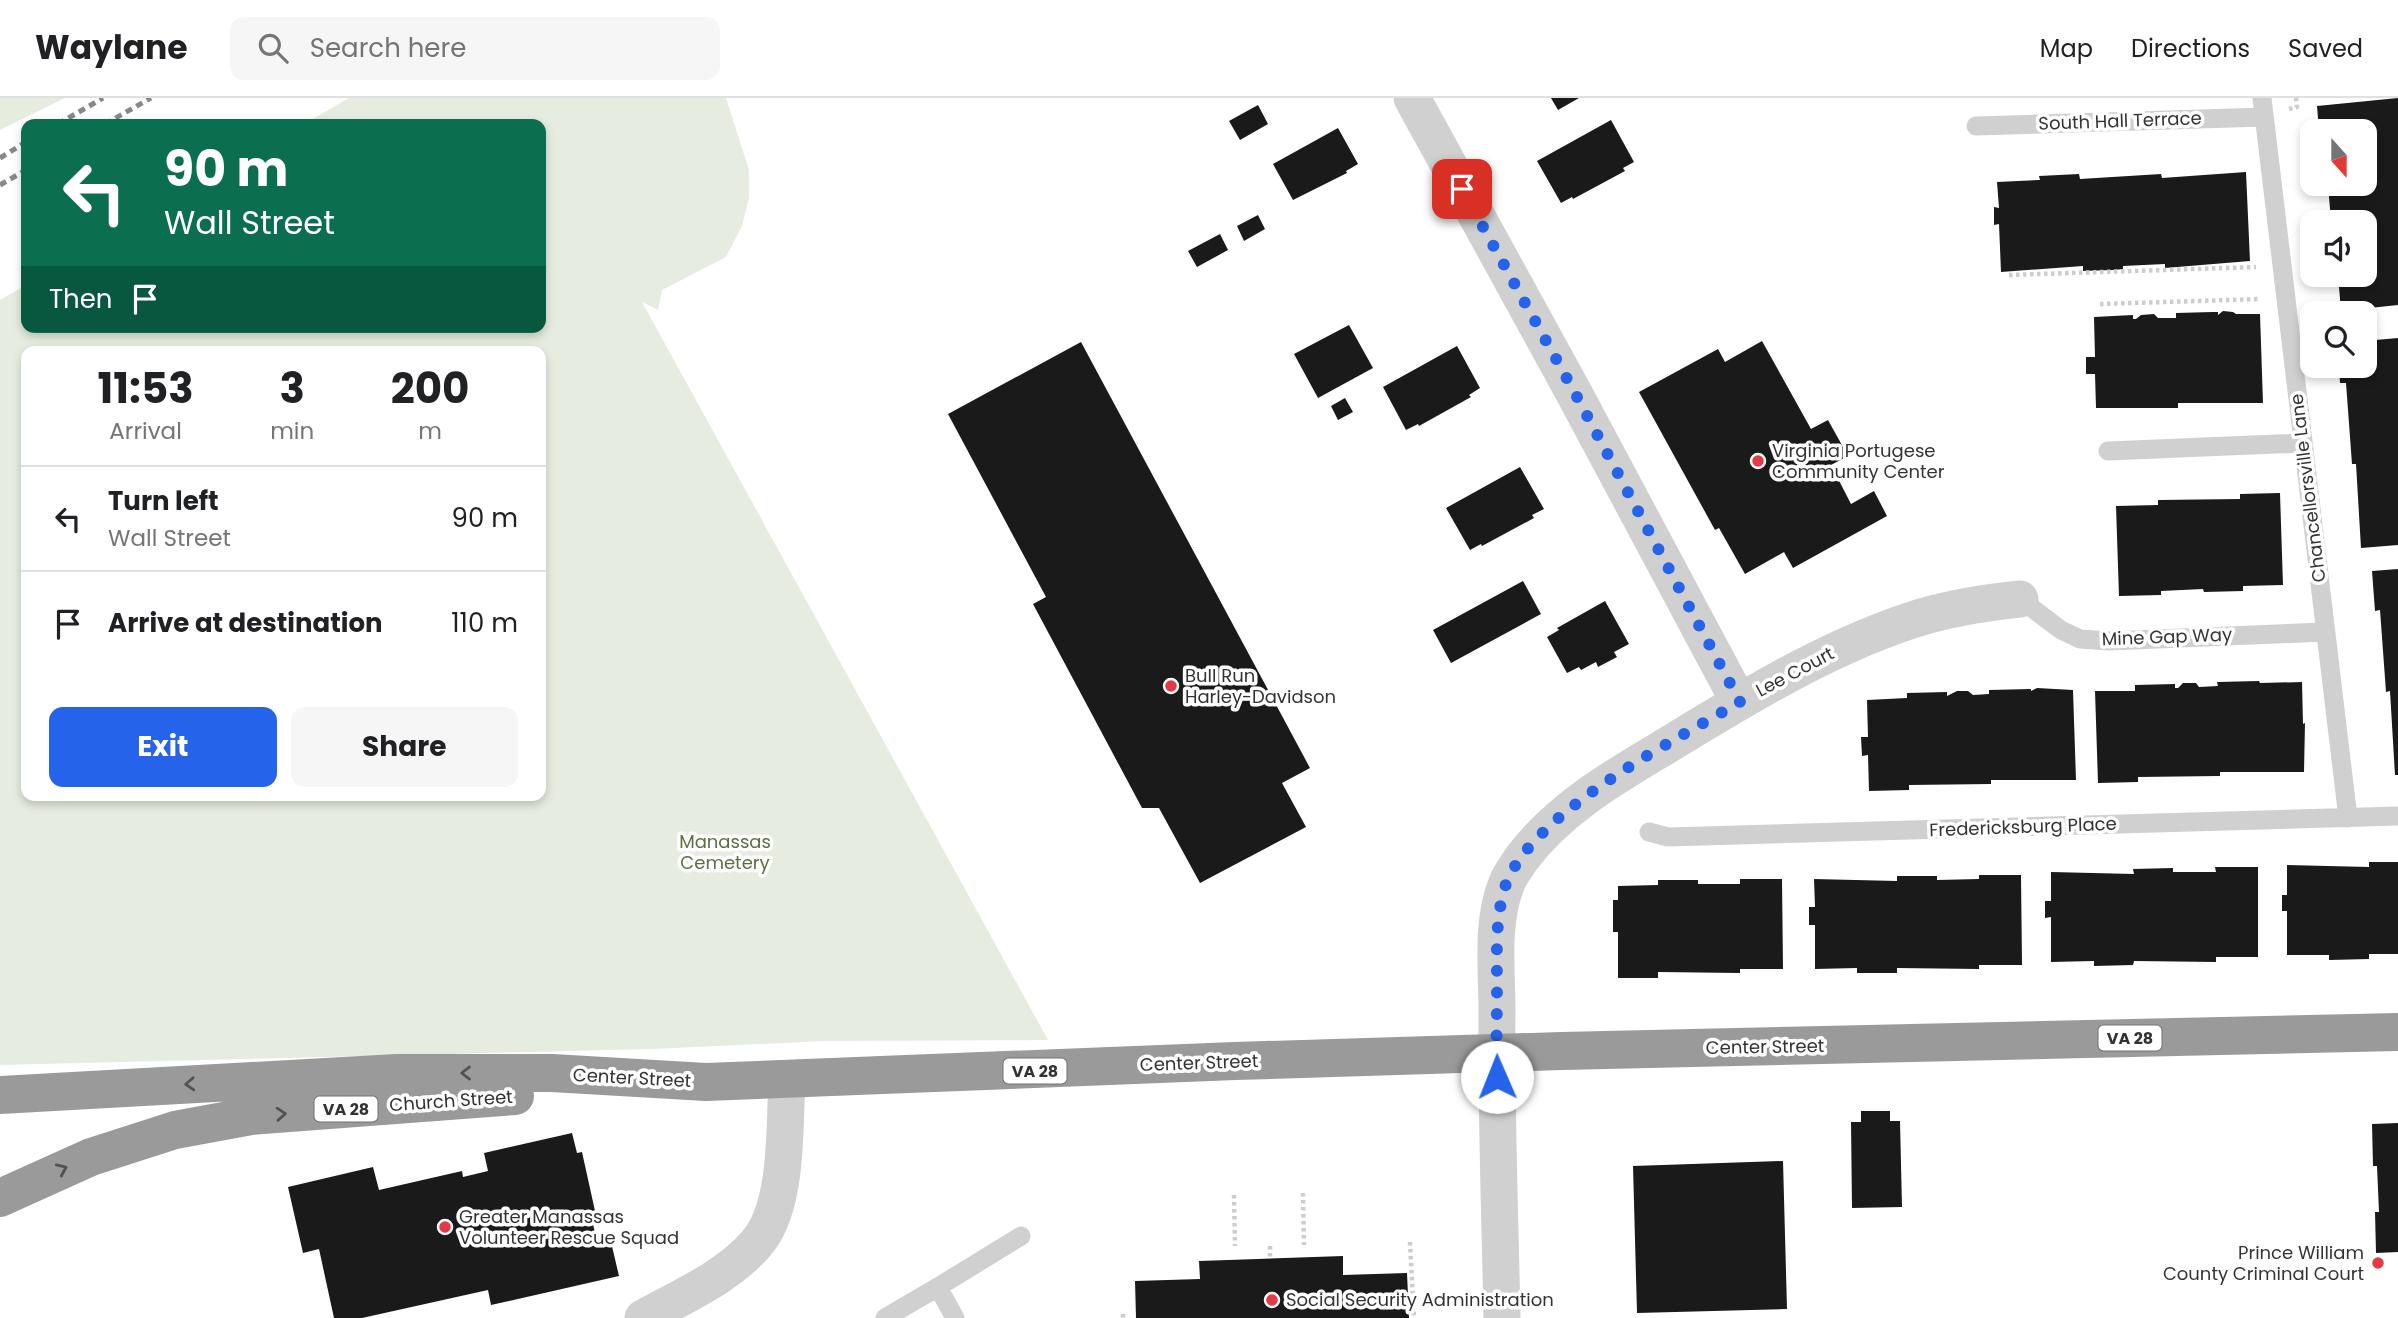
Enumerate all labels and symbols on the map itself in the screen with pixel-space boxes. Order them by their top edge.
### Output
street label: South Hall Terrace [2038,105,2202,136]
north arrow [2300,119,2376,196]
pin [1432,159,1492,219]
street label: Chancellorsville Lane [2284,392,2331,584]
place label: Virginia Portugese Community Center [1772,438,1945,484]
marker: Virginia Portugese Community Center [1750,453,1766,469]
street label: Mine Gap Way [2101,622,2233,651]
street label: Lee Court [1751,641,1838,703]
place label: Bull Run Harley-Davidson [1185,663,1336,709]
marker: Bull Run Harley-Davidson [1163,678,1179,694]
street label: Fredericksburg Place [1929,811,2117,842]
park label: Manassas Cemetery [679,829,771,875]
road number: VA 28 [2098,1026,2162,1050]
street label: Center Street [1706,1033,1824,1060]
position arrow [1460,1040,1534,1114]
street label: Center Street [1139,1048,1259,1077]
road number: VA 28 [1004,1058,1066,1084]
street label: Center Street [572,1062,692,1093]
one-way arrow [461,1065,471,1081]
one-way arrow [185,1077,196,1092]
street label: Church Street [388,1084,513,1117]
road number: VA 28 [314,1096,378,1121]
one-way arrow [276,1107,287,1122]
one-way arrow [55,1163,67,1177]
place label: Greater Manassas Volunteer Rescue Squad [459,1204,679,1250]
marker: Greater Manassas Volunteer Rescue Squad [437,1219,453,1235]
place label: Prince William County Criminal Court [2163,1240,2364,1286]
marker: Prince William County Criminal Court [2370,1255,2386,1271]
place label: Social Security Administration [1286,1287,1554,1312]
marker: Social Security Administration [1264,1292,1280,1308]

